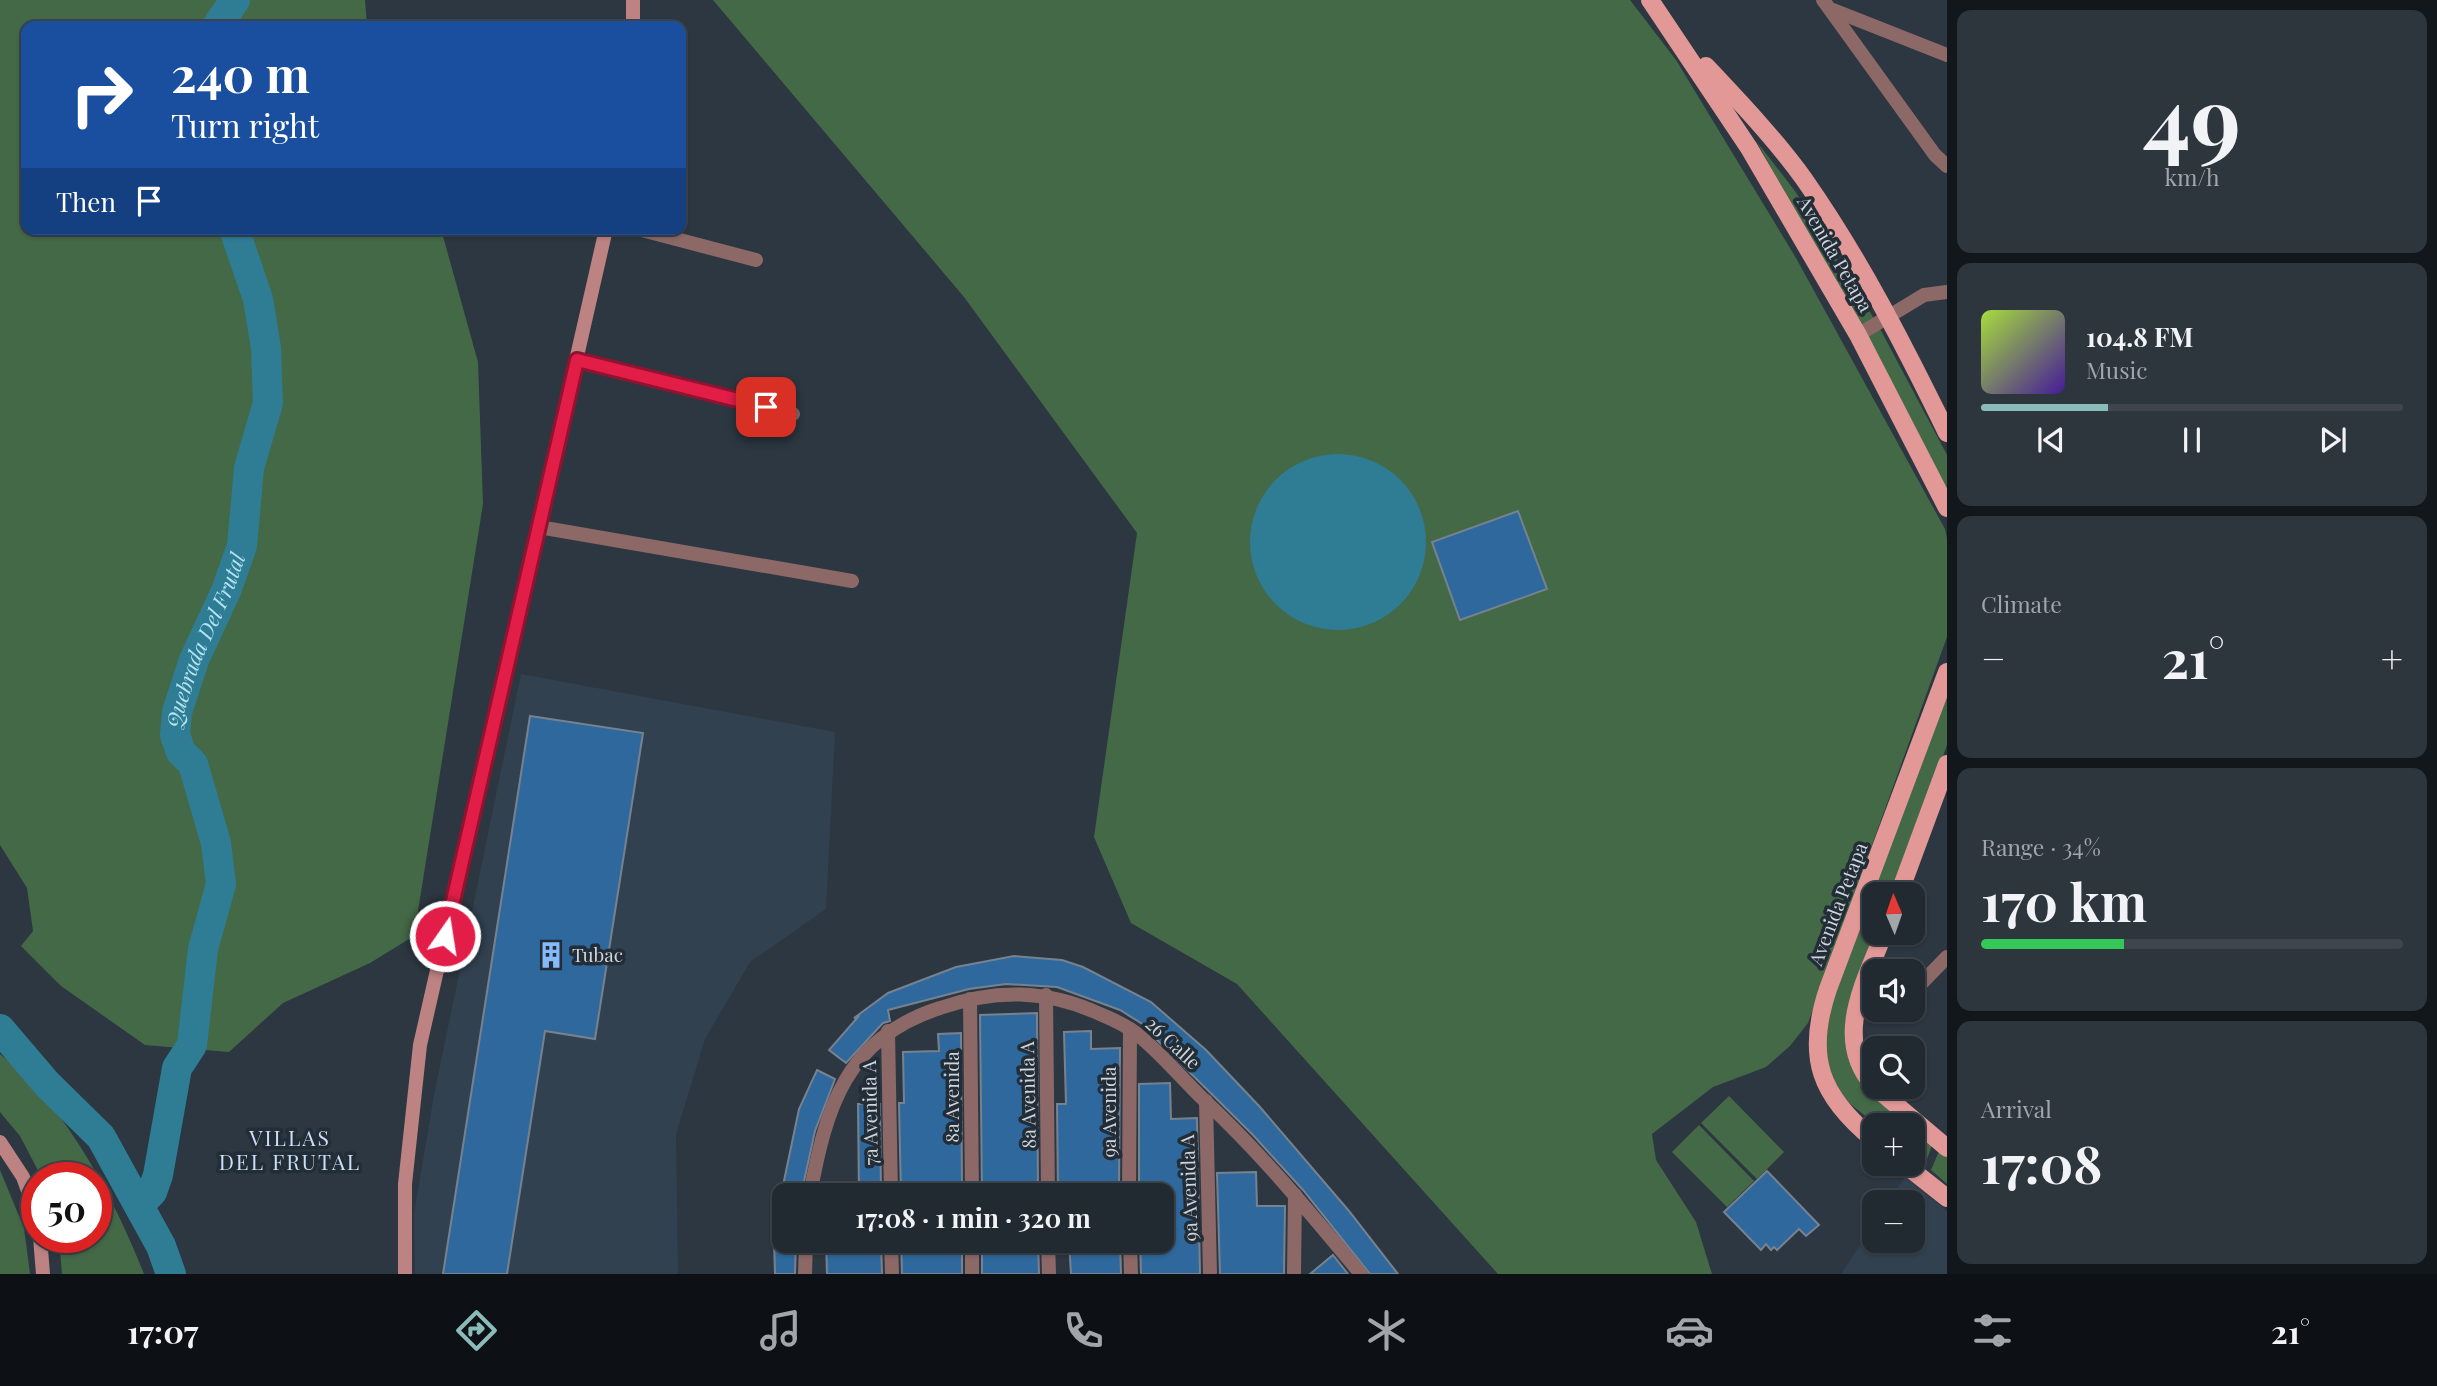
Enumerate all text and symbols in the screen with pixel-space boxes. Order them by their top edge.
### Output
text: 240 m [171,40,310,105]
icon: right [56,49,147,140]
text: 49 [2143,55,2241,176]
text: Turn right [171,103,319,146]
text: km/h [2164,161,2220,192]
icon: arrive [130,182,168,220]
text: Then [56,184,116,219]
street label: Avenida Petapa [1792,190,1880,317]
text: 104.8 FM [2086,319,2193,354]
text: Music [2086,354,2147,385]
pin [736,377,796,437]
icon: arrive [747,388,785,426]
icon: previous [2032,421,2070,459]
icon: pause [2173,421,2211,459]
icon: next [2314,421,2352,459]
water label: Quebrada Del Frutal [160,548,251,730]
text: Climate [1981,588,2062,619]
text: 21° [2162,623,2225,692]
text: − [1981,632,2006,683]
text: + [2381,632,2403,683]
text: Range · 34% [1981,831,2101,862]
street label: Avenida Petapa [1801,838,1873,970]
text: 170 km [1981,866,2147,935]
north arrow [1862,882,1925,945]
map controls [1862,882,1925,1253]
position arrow [408,899,482,973]
building icon: Tubac [536,940,566,970]
place label: Tubac [572,941,623,967]
button: sound [1862,959,1925,1022]
street label: 26 Calle [1141,1010,1207,1074]
button: search [1862,1036,1925,1099]
street label: 8a Avenida A [1013,1040,1041,1149]
street label: 8a Avenida [938,1051,964,1143]
street label: 7a Avenida A [855,1059,883,1166]
street label: 9a Avenida [1095,1066,1121,1158]
text: Arrival [1981,1093,2052,1124]
button: + [1862,1113,1925,1176]
district label: VILLAS DEL FRUTAL [219,1123,361,1175]
text: 17:08 [1981,1128,2102,1197]
street label: 9a Avenida A [1173,1133,1203,1242]
speed limit sign: 50 [21,1162,112,1253]
button: − [1862,1190,1925,1253]
text: 17:08 · 1 min · 320 m [855,1200,1091,1235]
icon: directions [452,1306,501,1355]
icon: music [756,1306,805,1355]
icon: phone [1059,1306,1108,1355]
icon: climate [1362,1306,1411,1355]
icon: car [1665,1306,1714,1355]
icon: filters [1968,1306,2017,1355]
text: 17:07 [127,1309,198,1352]
text: 21° [2271,1309,2310,1352]

